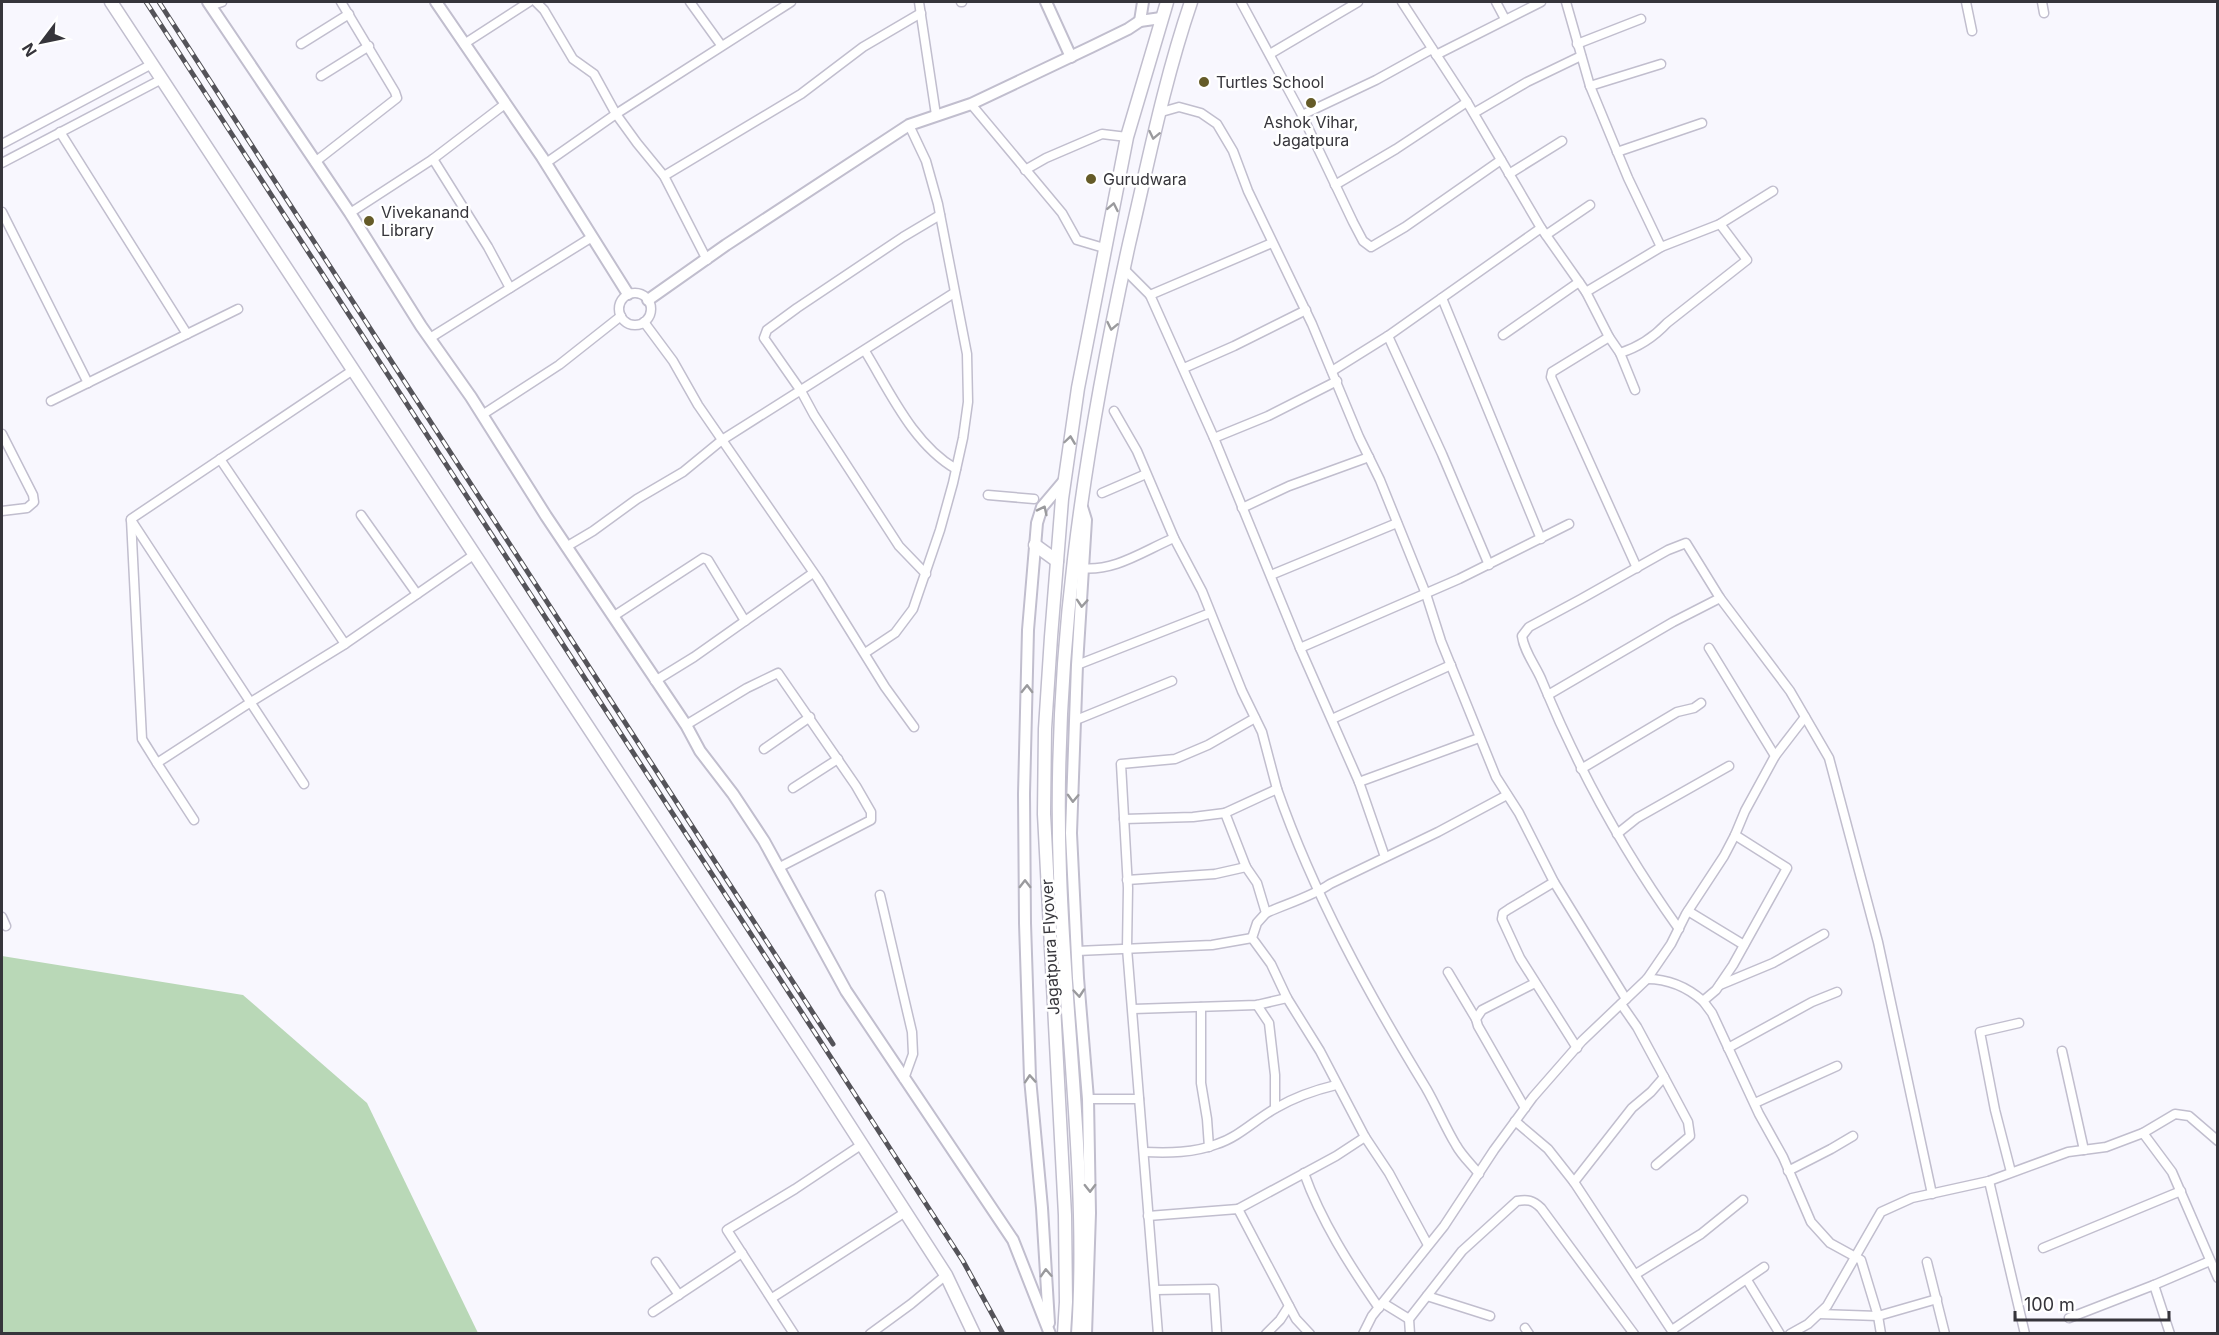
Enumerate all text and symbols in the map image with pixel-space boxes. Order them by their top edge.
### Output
north arrow [12,12,72,72]
text: N [18,39,41,60]
place label: Turtles School [1216,72,1324,92]
marker: Turtles School [1197,75,1211,89]
marker: Ashok Vihar, Jagatpura [1304,96,1318,110]
place label: Ashok Vihar, Jagatpura [1264,112,1358,150]
one-way arrow [1148,130,1161,140]
place label: Gurudwara [1103,169,1187,189]
marker: Gurudwara [1084,172,1098,186]
place label: Vivekanand Library [381,202,469,240]
one-way arrow [1106,203,1119,213]
marker: Vivekanand Library [362,214,376,228]
one-way arrow [1106,321,1119,331]
one-way arrow [1064,436,1076,445]
one-way arrow [1035,505,1047,516]
one-way arrow [1076,599,1089,608]
one-way arrow [1021,685,1033,694]
one-way arrow [1066,794,1079,803]
street label: Jagatpura Flyover [1036,878,1064,1016]
one-way arrow [1019,880,1031,889]
one-way arrow [1072,988,1085,998]
one-way arrow [1024,1075,1037,1084]
one-way arrow [1084,1183,1096,1192]
one-way arrow [1040,1269,1053,1278]
scale bar [2015,1284,2170,1322]
text: 100 m [2024,1294,2075,1315]

